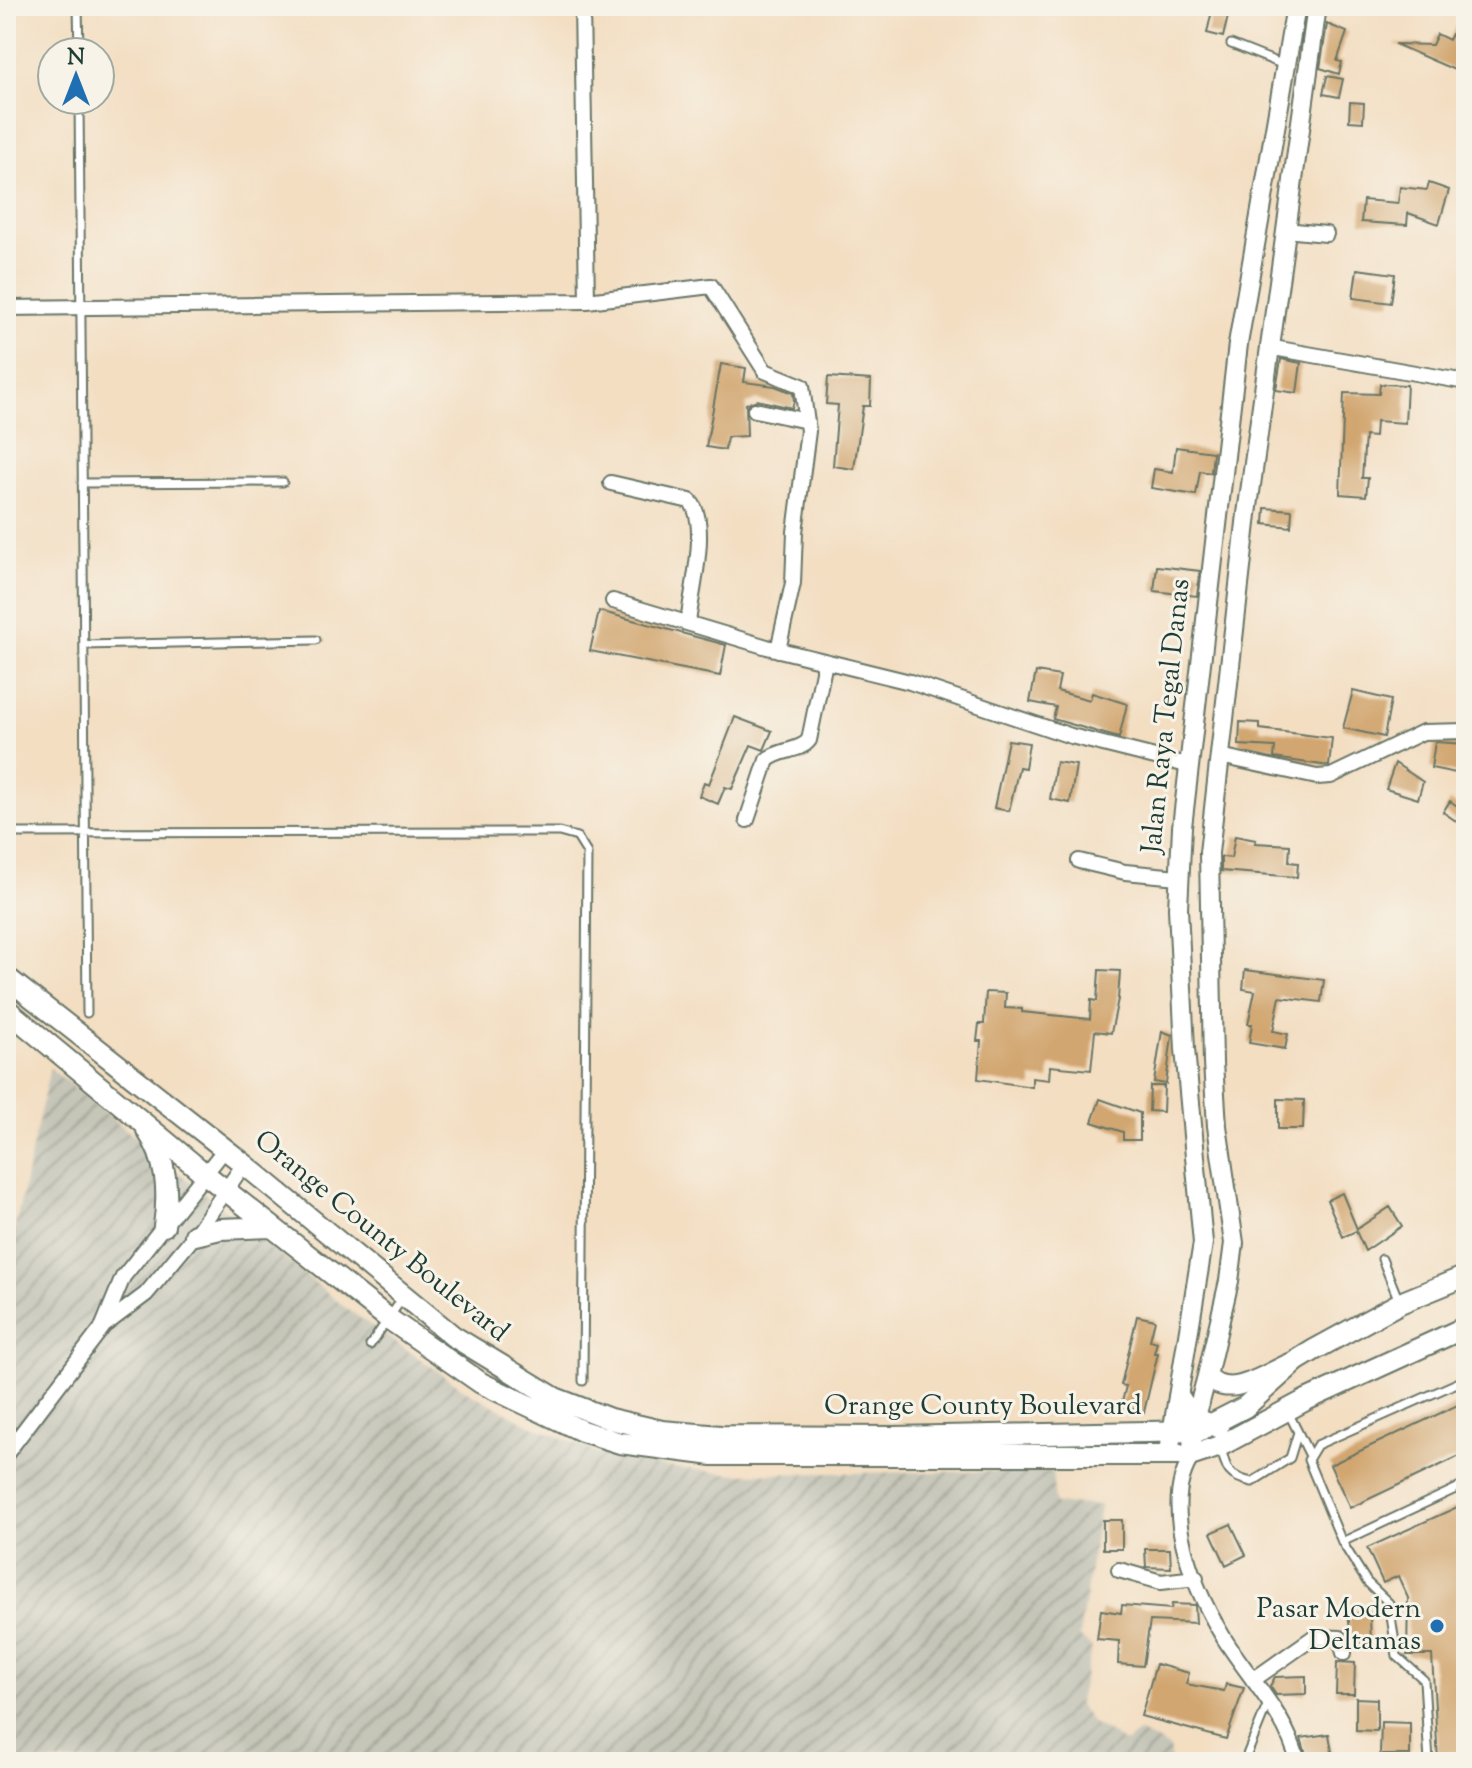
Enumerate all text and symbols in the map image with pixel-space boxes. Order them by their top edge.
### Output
north arrow [36,36,116,116]
text: N [67,43,85,75]
street label: Jalan Raya Tegal Danas [1132,577,1201,857]
street label: Orange County Boulevard [245,1121,517,1353]
street label: Orange County Boulevard [824,1387,1142,1427]
place label: Pasar Modern Deltamas [1256,1590,1421,1662]
marker: Pasar Modern Deltamas [1428,1617,1446,1635]

